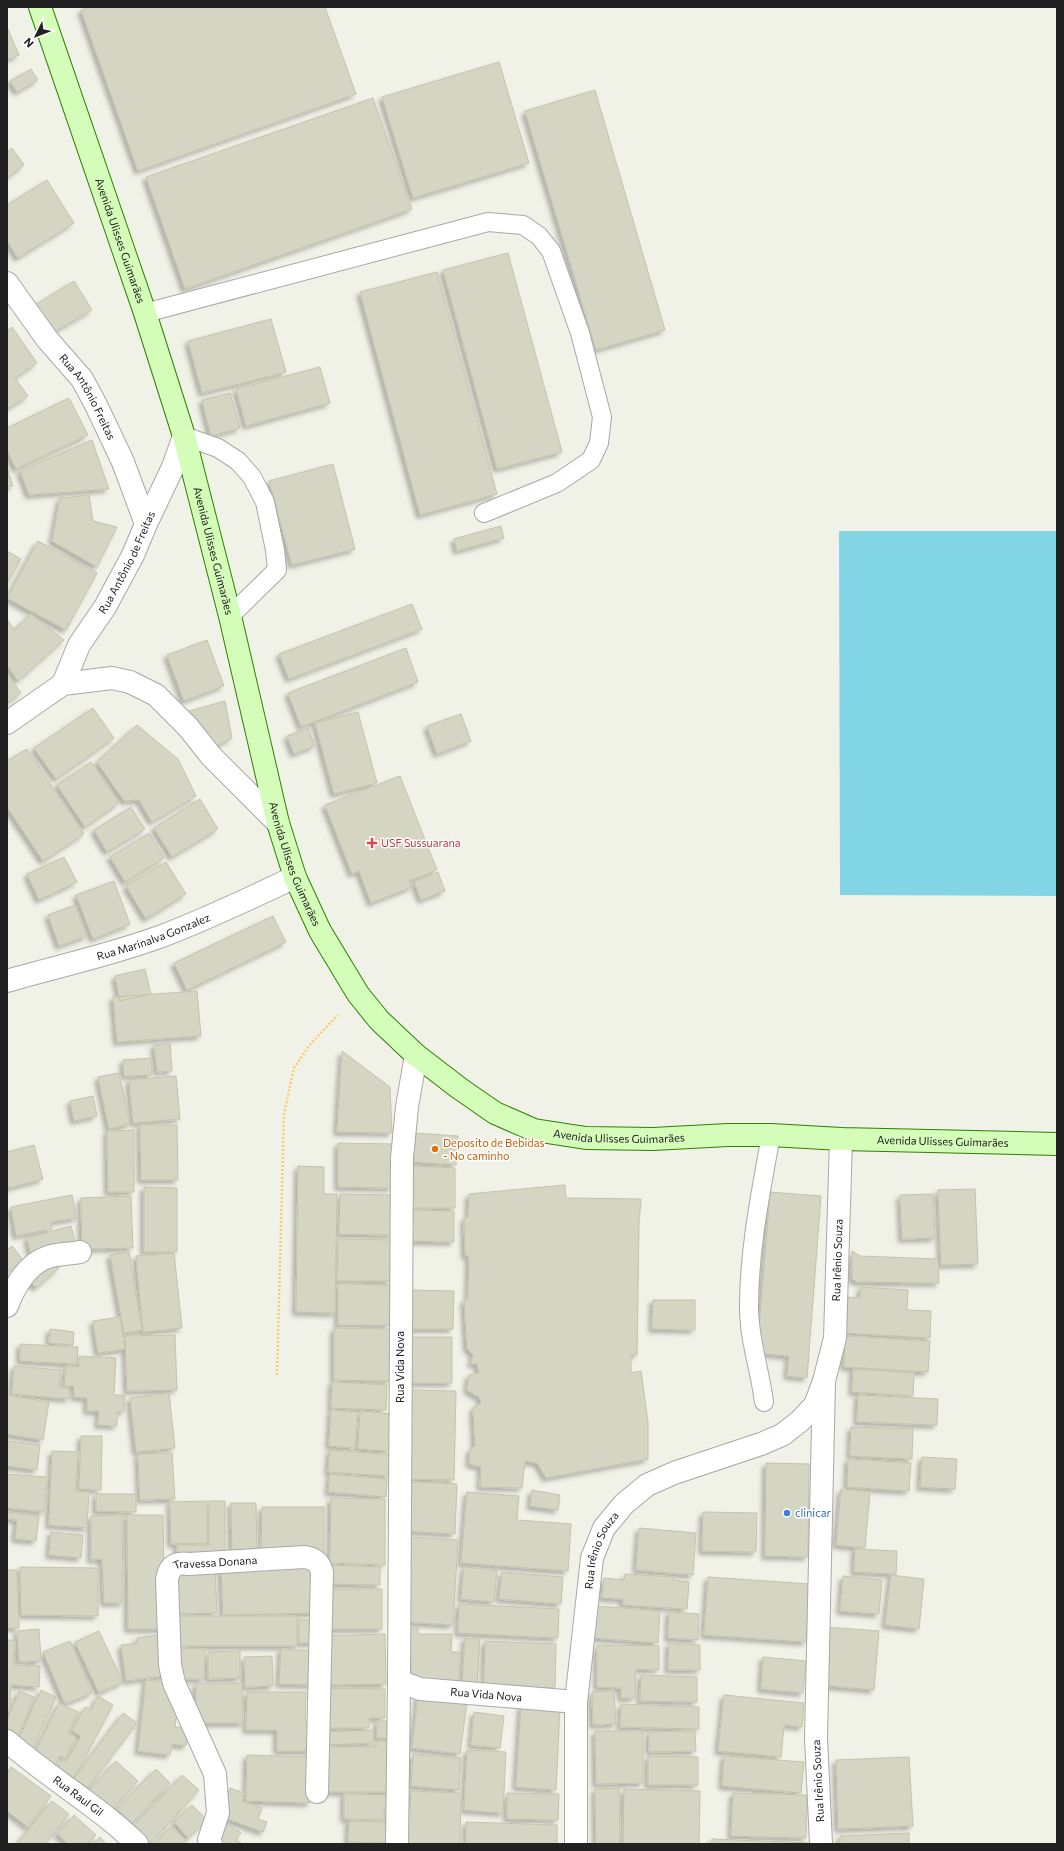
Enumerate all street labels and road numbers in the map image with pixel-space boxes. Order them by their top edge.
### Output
street label: Avenida Ulisses Guimarães [93,176,148,305]
street label: Rua Antônio Freitas [57,351,118,442]
street label: Avenida Ulisses Guimarães [191,485,236,616]
street label: Rua Antônio de Freitas [96,509,157,616]
street label: Avenida Ulisses Guimarães [267,800,324,928]
street label: Rua Marinalva Gonzalez [95,910,212,962]
street label: Avenida Ulisses Guimarães [553,1126,685,1145]
street label: Avenida Ulisses Guimarães [877,1133,1009,1149]
street label: Rua Irênio Souza [829,1219,845,1302]
street label: Rua Vida Nova [393,1331,406,1403]
street label: Rua Irênio Souza [582,1509,621,1590]
street label: Travessa Donana [171,1553,258,1572]
street label: Rua Vida Nova [450,1685,523,1703]
street label: Rua Irênio Souza [809,1739,826,1823]
street label: Rua Raul Gil [51,1773,106,1818]

